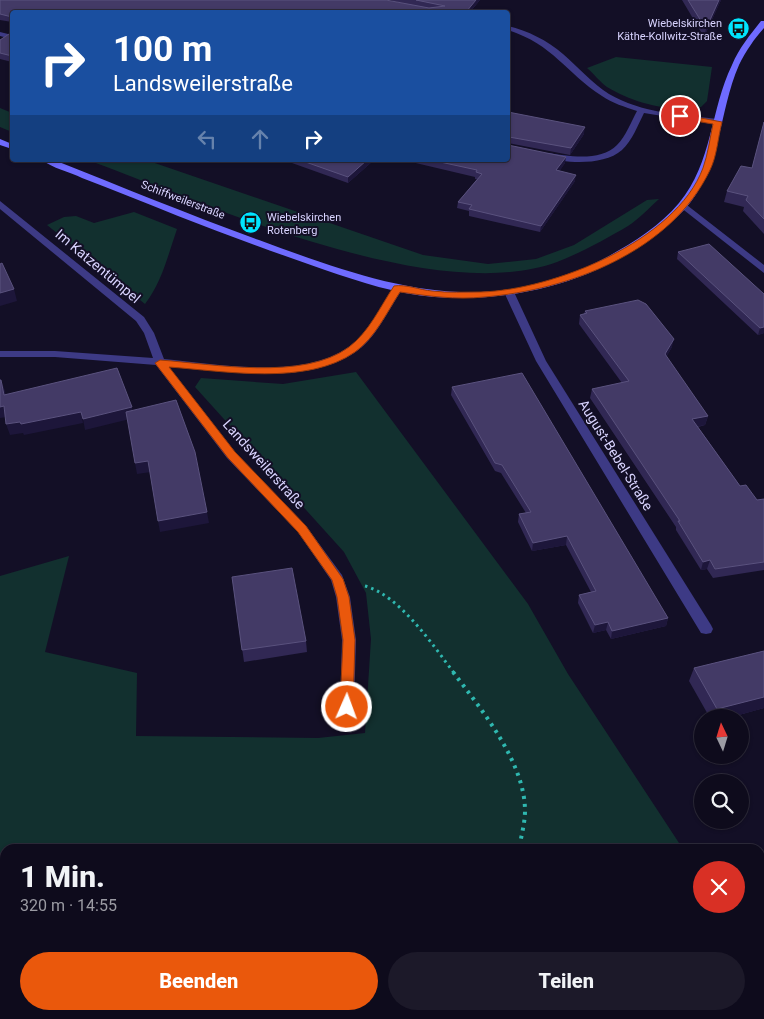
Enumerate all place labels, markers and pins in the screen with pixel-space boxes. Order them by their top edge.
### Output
place label: Wiebelskirchen Käthe-Kollwitz-Straße [617,17,722,43]
bus stop icon: Wiebelskirchen Käthe-Kollwitz-Straße [726,17,750,41]
pin [659,95,701,137]
bus stop icon: Wiebelskirchen Rotenberg [239,211,263,235]
place label: Wiebelskirchen Rotenberg [267,211,341,237]

